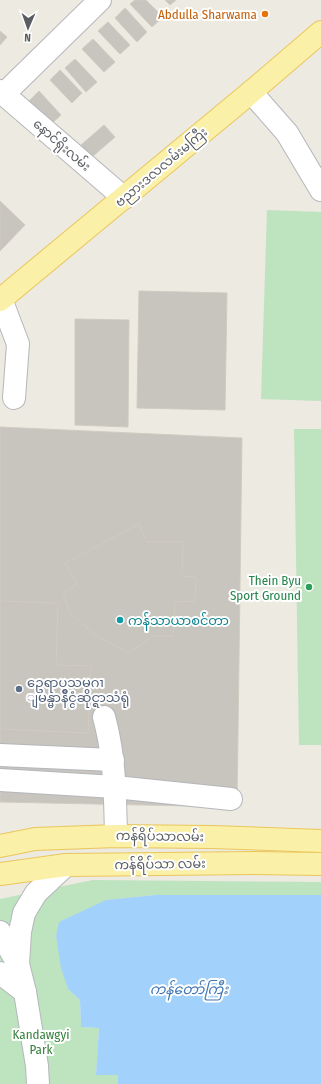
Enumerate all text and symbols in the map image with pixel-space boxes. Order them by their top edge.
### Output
place label: Abdulla Sharwama [158,7,257,22]
north arrow [8,8,48,48]
marker: Abdulla Sharwama [260,9,270,19]
text: N [24,31,31,44]
street label: နောင်ရိုးလမ်း [28,115,94,176]
street label: ဗညားဒလလမ်းမကြီး [111,123,212,212]
place label: Thein Byu Sport Ground [230,573,301,603]
marker: Thein Byu Sport Ground [304,582,314,592]
place label: ကန်သာယာစင်တာ [128,612,229,631]
marker: ကန်သာယာစင်တာ [115,615,125,625]
place label: ဥေရာပသမဂၢ ျမန္မာနိဳင္ငံဆိုင္ရာသံရုံ [27,675,129,708]
marker: ဥေရာပသမဂၢ ျမန္မာနိဳင္ငံဆိုင္ရာသံရုံ [14,684,24,694]
street label: ကန်ရိပ်သာလမ်း [116,827,204,847]
street label: ကန်ရိပ်သာ လမ်း [114,855,206,875]
water label: ကန်တော်ကြီး [150,979,229,1001]
park label: Kandawgyi Park [13,1027,69,1057]

